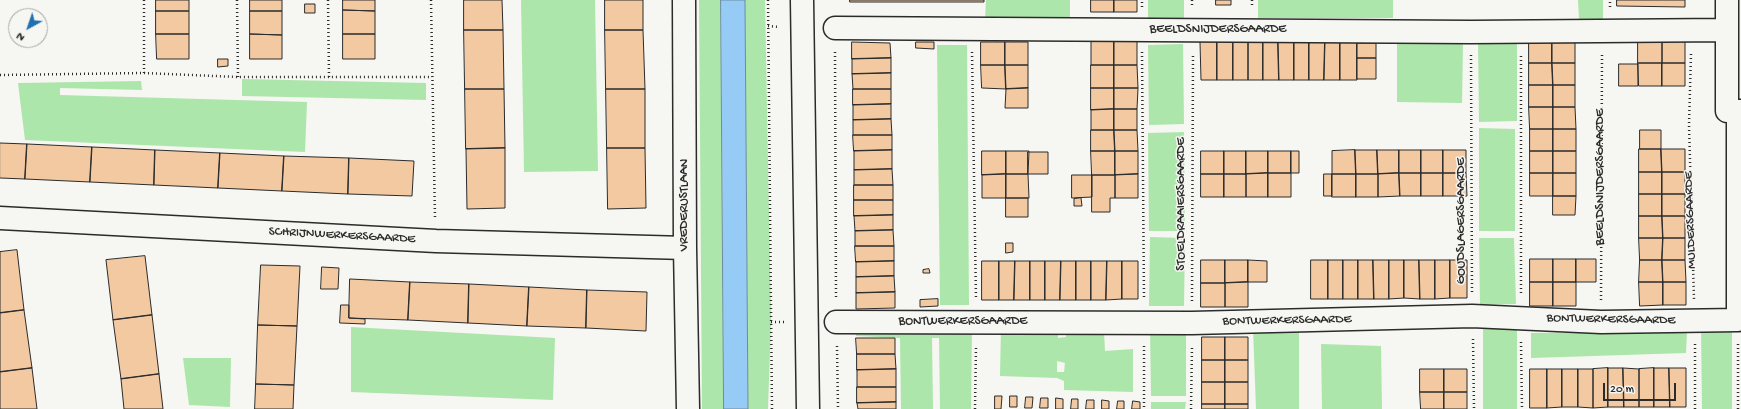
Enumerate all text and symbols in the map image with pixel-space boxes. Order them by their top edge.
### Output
north arrow [8,8,48,48]
street label: BEELDSNIJDERSGAARDE [1150,22,1286,38]
text: N [14,30,28,43]
street label: BEELDSNIJDERSGAARDE [1593,109,1609,245]
street label: STOELDRAAIERSGAARDE [1174,137,1190,271]
street label: GOUDSLAGERSGAARDE [1454,158,1470,284]
street label: VREDERUSTLAAN [677,159,693,251]
street label: MULDERSGAARDE [1682,171,1700,269]
street label: SCHRIJNWERKERSGAARDE [268,224,416,248]
street label: BONTWERKERSGAARDE [1546,311,1676,329]
street label: BONTWERKERSGAARDE [1222,312,1352,330]
street label: BONTWERKERSGAARDE [899,314,1027,330]
scale bar [1605,375,1678,401]
text: 20 m [1610,383,1634,397]

